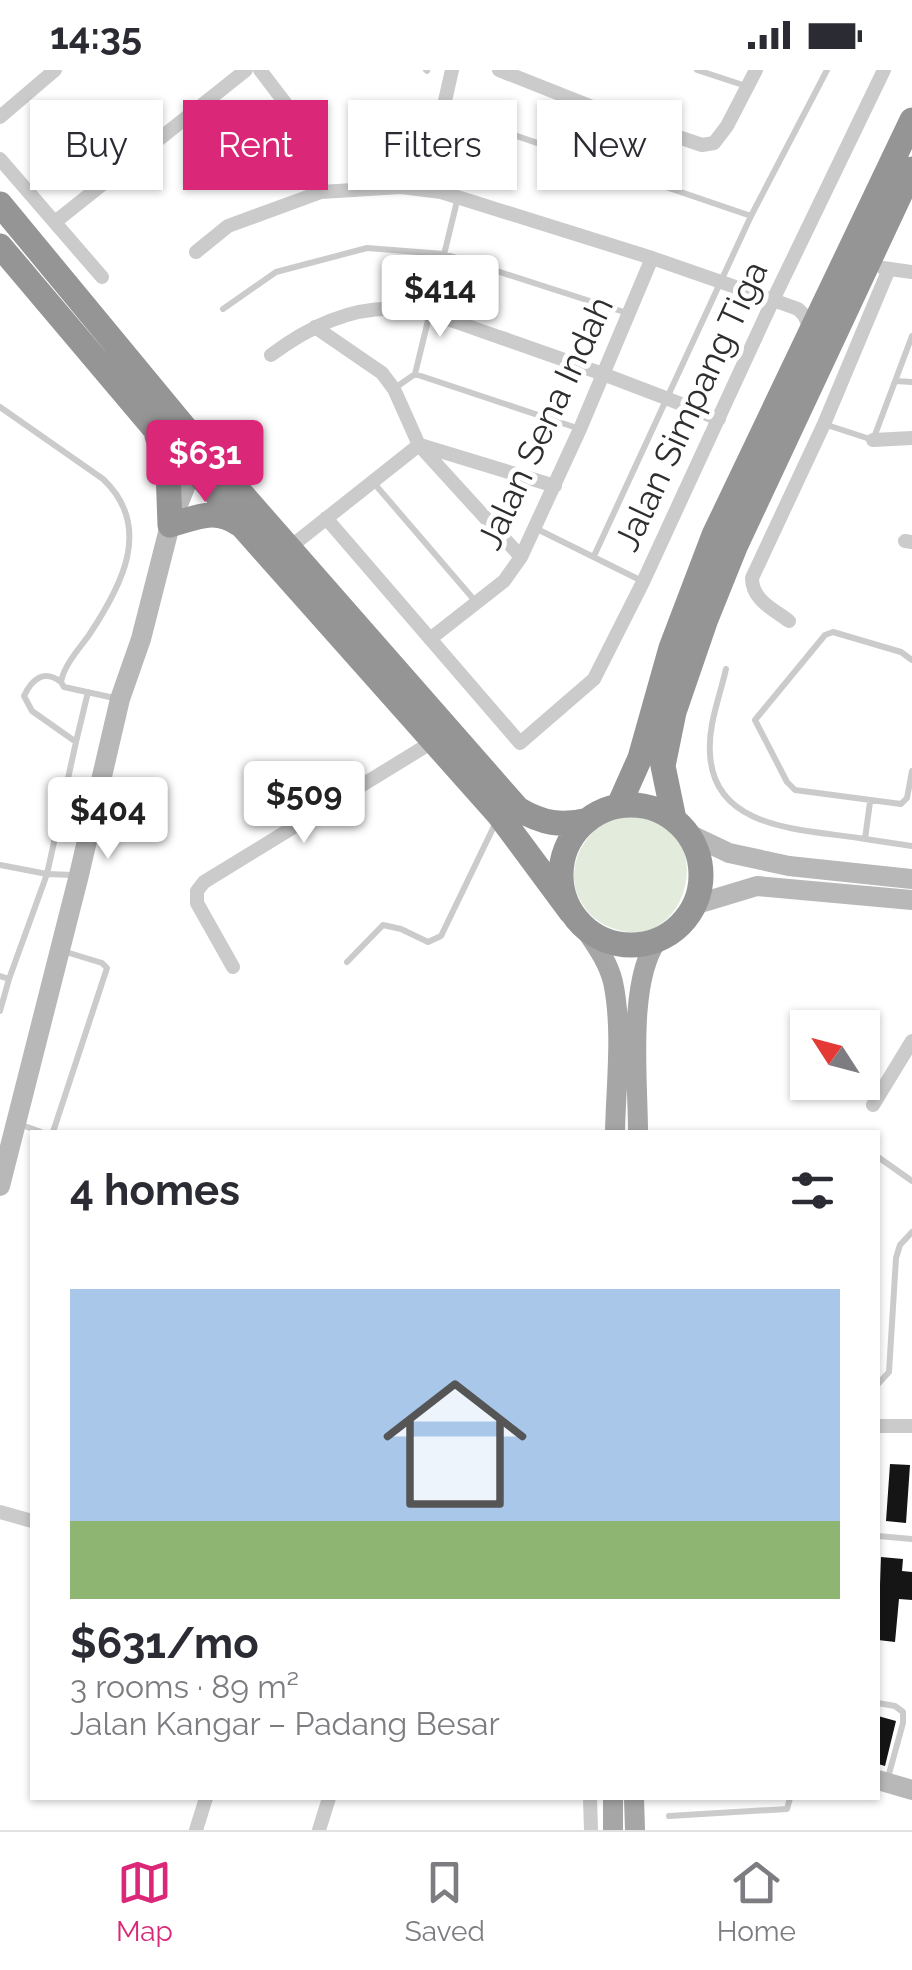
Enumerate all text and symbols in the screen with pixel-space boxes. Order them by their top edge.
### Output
text: 14:35 [50,13,142,58]
chip: Buy [30,100,163,190]
chip: Rent [183,100,328,190]
chip: Filters [348,100,517,190]
chip: New [537,100,682,190]
street label: Jalan Simpang Tiga [605,254,776,557]
pin: $414 [381,255,499,340]
text: $414 [404,269,476,306]
street label: Jalan Sena Indah [468,290,621,556]
pin: $631 [146,420,264,505]
text: $631 [168,434,242,471]
pin: $509 [245,761,363,846]
text: $509 [266,775,342,812]
pin: $404 [49,777,167,862]
text: $404 [70,791,146,828]
north arrow [790,1010,880,1100]
map controls [790,1010,880,1100]
icon: filters [785,1163,840,1218]
text: 4 homes [70,1166,240,1215]
icon: home [365,1354,545,1534]
text: $631/mo [70,1619,259,1668]
text: 3 rooms · 89 m² [70,1668,299,1705]
text: Jalan Kangar – Padang Besar [70,1705,500,1742]
tab: Map [116,1855,173,1948]
tab: Saved [405,1855,485,1948]
tab: Home [717,1855,796,1948]

